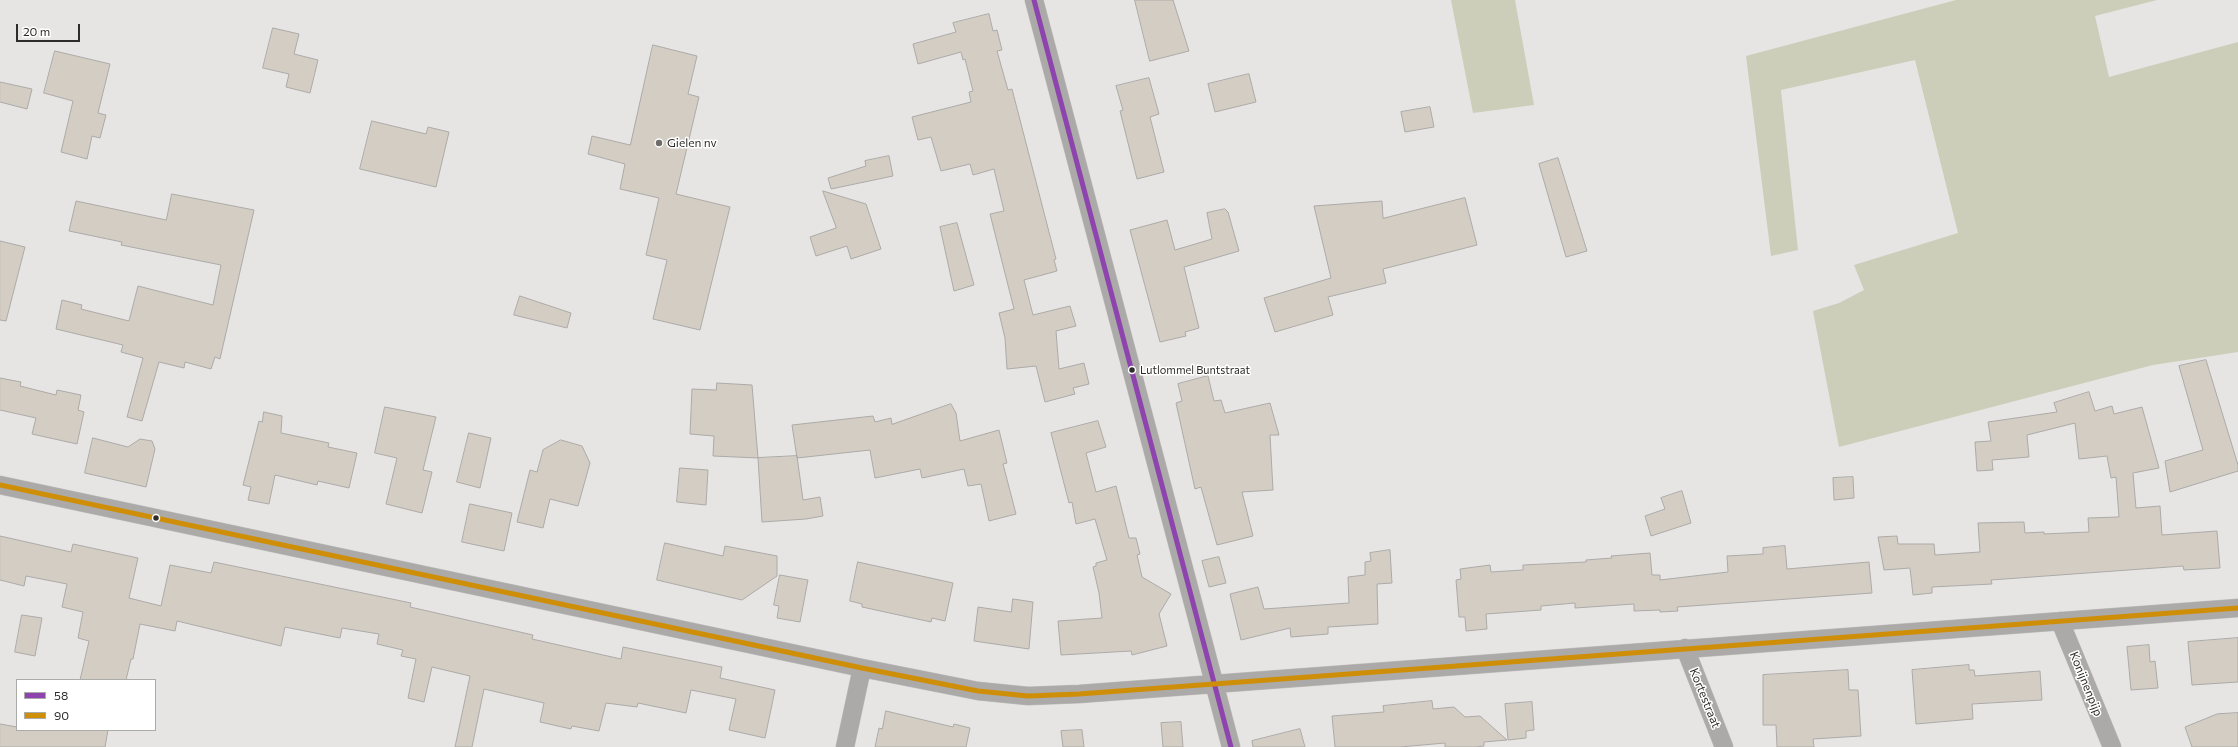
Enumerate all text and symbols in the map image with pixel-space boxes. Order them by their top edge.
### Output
scale bar [18,16,82,42]
text: 20 m [23,24,50,38]
place label: Gielen nv [667,136,717,150]
marker: Gielen nv [654,138,664,148]
place label: Lutlommel Buntstraat [1140,363,1250,377]
marker: Lutlommel Buntstraat [1127,365,1137,375]
unlabelled marker [151,513,161,523]
street label: Konijnenpijp [2067,650,2105,718]
street label: Kortestraat [1686,666,1724,730]
legend [16,679,156,731]
text: 58 [54,688,68,702]
text: 90 [54,708,69,722]

